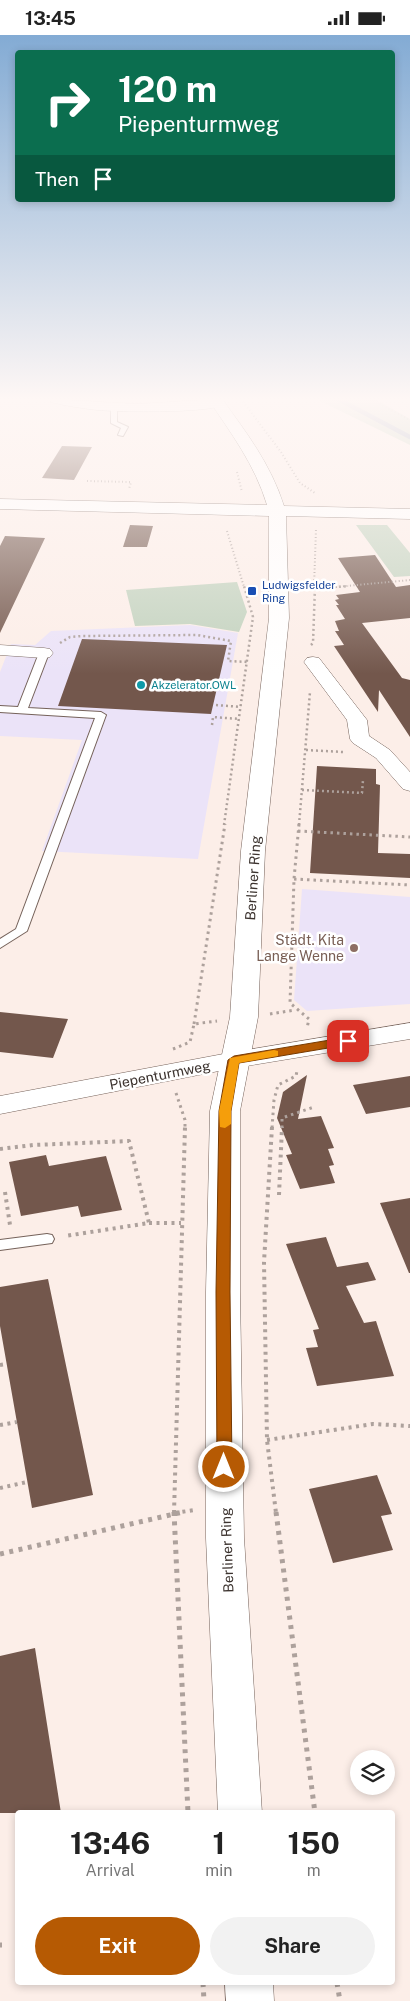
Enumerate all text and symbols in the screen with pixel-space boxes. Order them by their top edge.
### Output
text: 13:45 [25,7,76,29]
text: 120 m [118,69,217,110]
icon: right [35,70,100,135]
text: Piepenturmweg [118,111,279,137]
icon: arrive [89,165,117,193]
text: Then [35,168,79,190]
place label: Ludwigsfelder Ring [262,579,336,604]
marker: Ludwigsfelder Ring [246,585,258,597]
marker: Akzelerator.OWL [135,679,147,691]
place label: Akzelerator.OWL [151,679,236,691]
street label: Berliner Ring [242,835,264,921]
place label: Städt. Kita Lange Wenne [256,932,344,964]
marker: Städt. Kita Lange Wenne [348,942,360,954]
pin [327,1020,369,1062]
icon: arrive [334,1027,362,1055]
street label: Piepenturmweg [108,1057,212,1093]
position arrow [197,1440,249,1492]
street label: Berliner Ring [218,1507,236,1593]
map controls [350,1750,395,1795]
button: layers [350,1750,395,1795]
text: 13:46 [70,1825,150,1861]
text: 1 [212,1825,225,1861]
text: 150 [288,1825,340,1861]
text: Arrival [85,1861,135,1880]
text: min [205,1861,232,1880]
text: m [307,1861,321,1880]
button: Exit [35,1917,200,1975]
button: Share [210,1917,375,1975]

